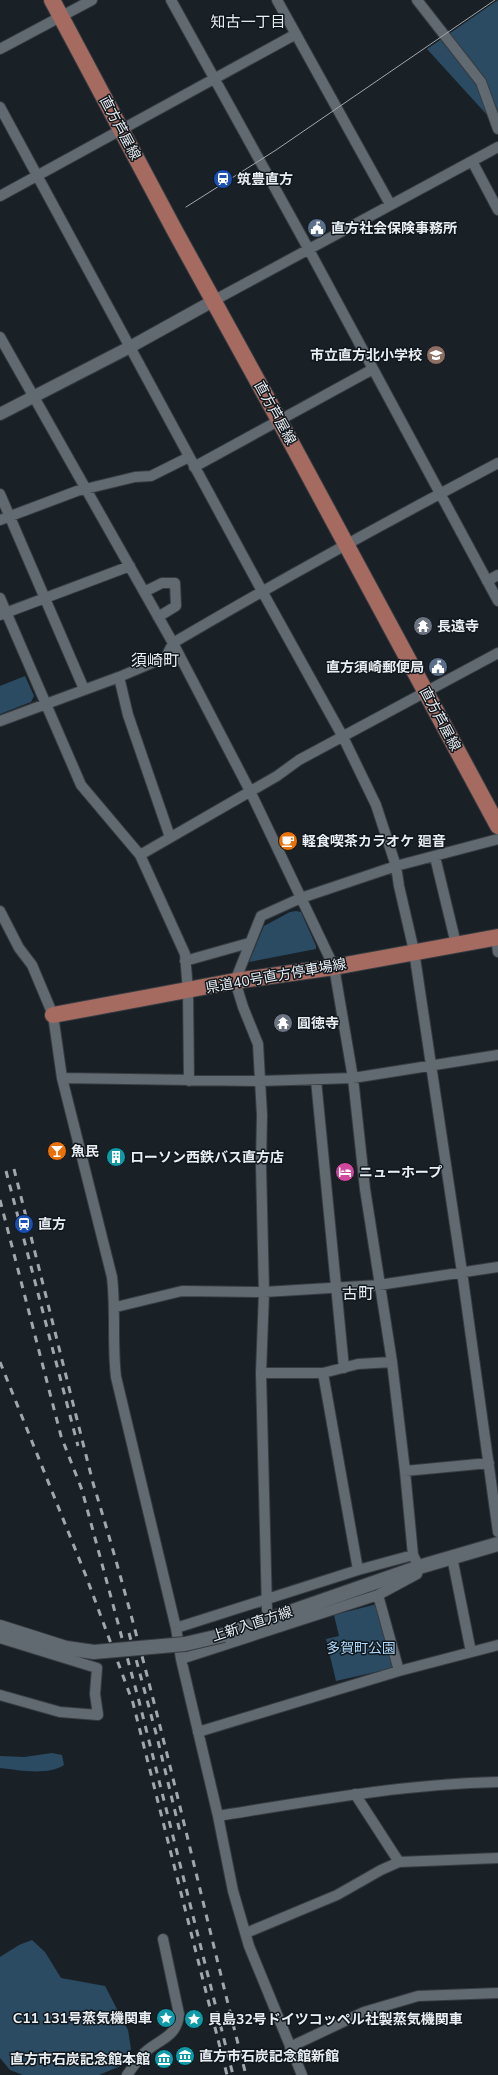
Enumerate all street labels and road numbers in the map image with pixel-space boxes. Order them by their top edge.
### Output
street label: 直方芦屋線 [95,93,145,163]
street label: 直方芦屋線 [250,378,300,448]
street label: 直方芦屋線 [415,684,465,754]
street label: 県道40号直方停車場線 [204,954,348,998]
street label: 上新入直方線 [209,1602,295,1646]

